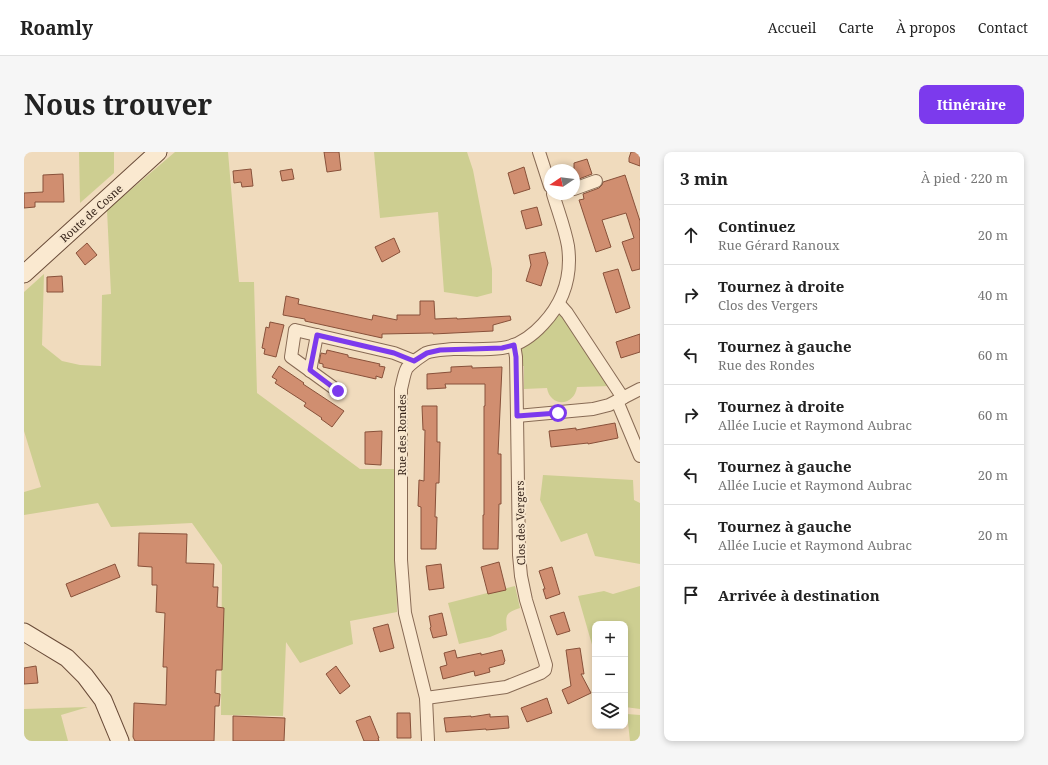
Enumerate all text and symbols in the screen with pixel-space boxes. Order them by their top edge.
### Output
text: Roamly [20,15,93,41]
text: Accueil [768,18,816,37]
text: Carte [838,18,874,37]
text: À propos [896,18,956,37]
text: Contact [978,18,1028,37]
text: Nous trouver [24,85,212,123]
button: Itinéraire [919,85,1024,124]
north arrow [544,164,580,200]
text: 3 min [680,167,728,190]
text: À pied · 220 m [921,169,1008,187]
street label: Route de Cosne [56,181,126,245]
text: Continuez [718,216,795,236]
icon: ahead [680,224,702,246]
text: 20 m [978,226,1008,244]
text: Rue Gérard Ranoux [718,236,840,254]
text: Tournez à droite [718,276,844,296]
icon: right [680,284,702,306]
text: 40 m [978,286,1008,304]
text: Clos des Vergers [718,296,818,314]
text: Tournez à gauche [718,336,852,356]
icon: left [680,344,702,366]
text: 60 m [978,346,1008,364]
text: Rue des Rondes [718,356,815,374]
route end [329,382,347,400]
street label: Rue des Rondes [394,394,409,476]
text: Tournez à droite [718,396,844,416]
route start [549,404,567,422]
icon: right [680,404,702,426]
text: 60 m [978,406,1008,424]
text: Allée Lucie et Raymond Aubrac [718,416,912,434]
text: Tournez à gauche [718,456,852,476]
icon: left [680,464,702,486]
text: 20 m [978,466,1008,484]
text: Allée Lucie et Raymond Aubrac [718,476,912,494]
street label: Clos des Vergers [512,481,528,565]
text: Tournez à gauche [718,516,852,536]
icon: left [680,524,702,546]
text: 20 m [978,526,1008,544]
text: Allée Lucie et Raymond Aubrac [718,536,912,554]
icon: arrive [680,584,702,606]
text: Arrivée à destination [718,585,880,605]
map controls [592,621,628,729]
button: + [592,621,628,657]
button: − [592,657,628,693]
button: layers [592,693,628,729]

